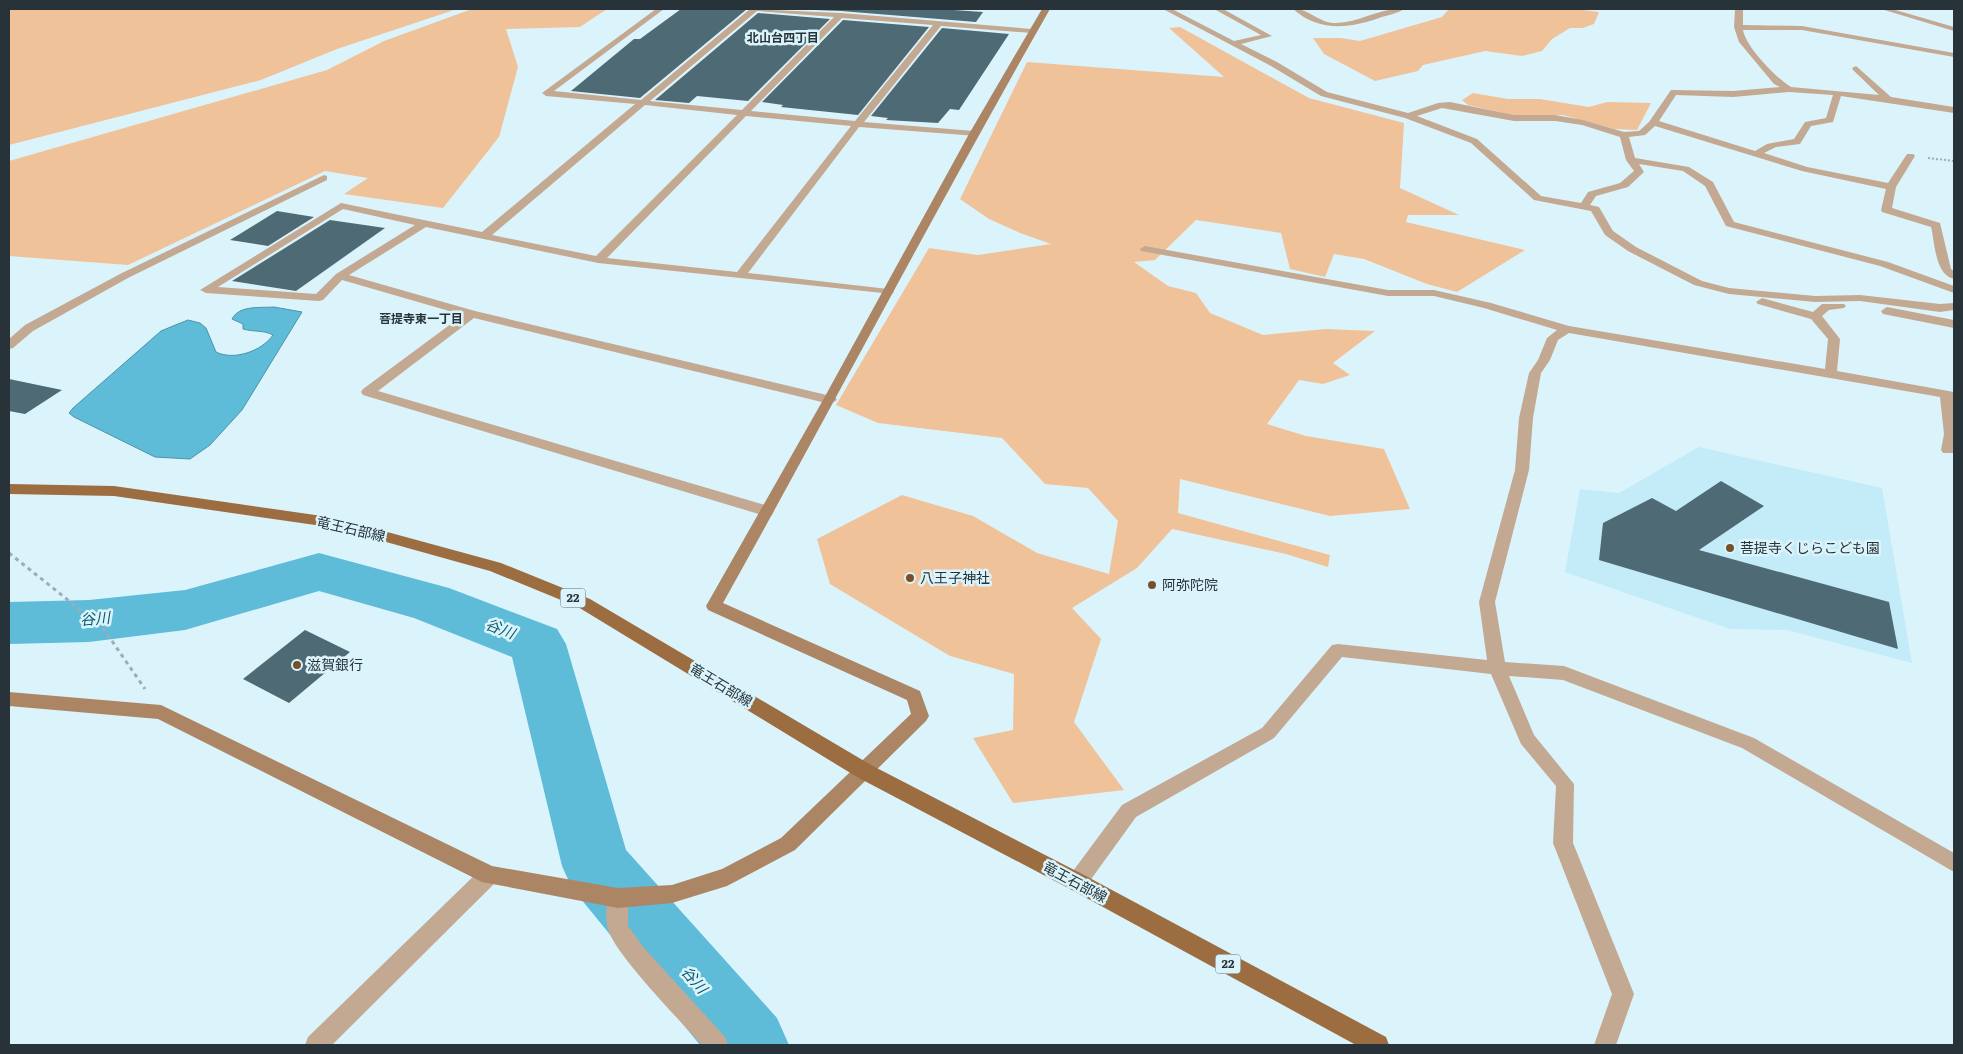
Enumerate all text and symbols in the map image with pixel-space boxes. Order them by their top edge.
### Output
district label: 北山台四丁目 [747,28,819,46]
district label: 菩提寺東一丁目 [379,309,463,327]
street label: 竜王石部線 [315,510,388,546]
place label: 菩提寺くじらこども園 [1740,537,1880,557]
marker: 菩提寺くじらこども園 [1724,542,1736,554]
place label: 八王子神社 [920,567,990,587]
marker: 八王子神社 [904,572,916,584]
place label: 阿弥陀院 [1162,574,1218,594]
marker: 阿弥陀院 [1146,579,1158,591]
road number: 22 [560,588,586,608]
water label: 谷川 [79,605,113,630]
water label: 谷川 [482,611,521,644]
place label: 滋賀銀行 [307,654,363,674]
street label: 竜王石部線 [686,658,757,711]
marker: 滋賀銀行 [291,659,303,671]
street label: 竜王石部線 [1040,856,1111,906]
road number: 22 [1216,954,1240,974]
water label: 谷川 [677,960,715,999]

